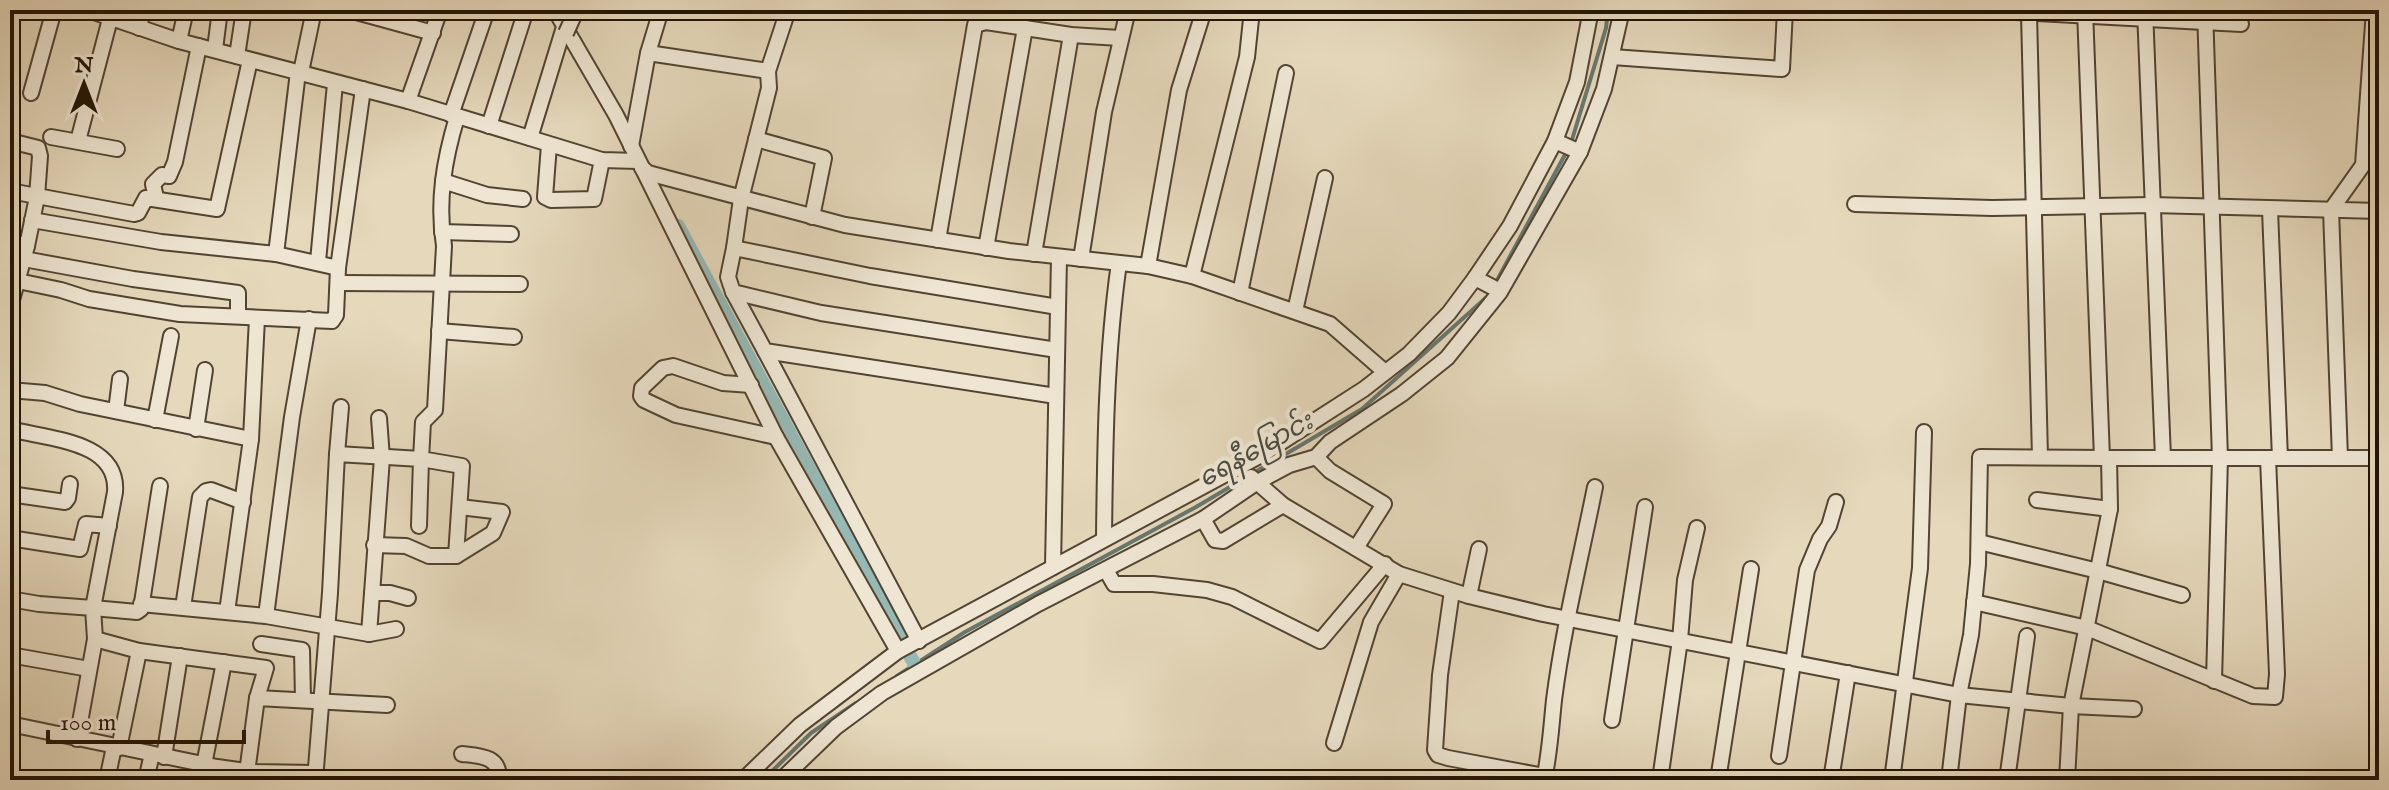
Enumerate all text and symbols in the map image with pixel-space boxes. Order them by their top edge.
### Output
north arrow [44,44,124,124]
text: N [73,52,94,80]
water label: ရေနီမြောင်း [1191,402,1323,499]
scale bar [48,694,244,744]
text: 100 m [60,708,116,739]

